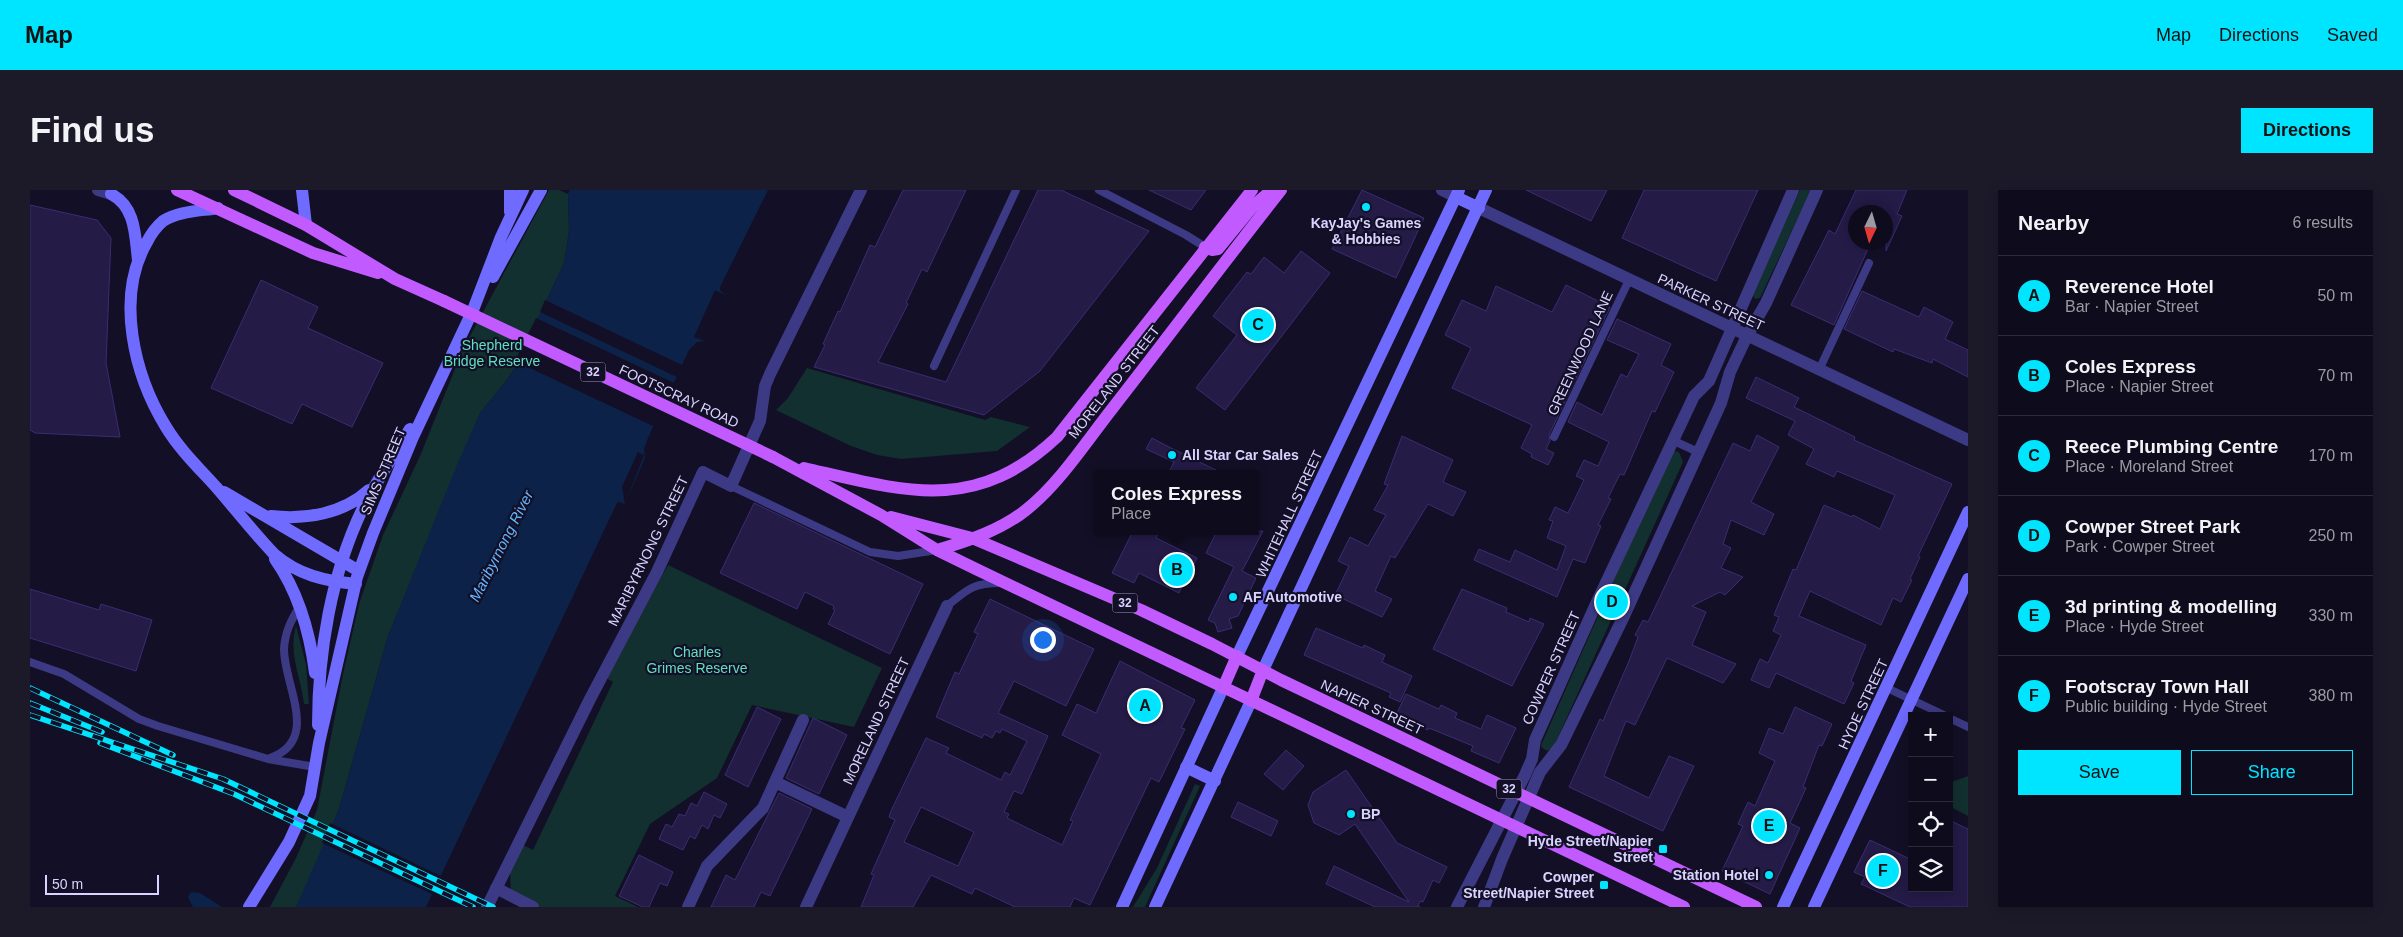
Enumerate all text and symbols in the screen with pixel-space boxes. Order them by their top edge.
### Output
text: Map [25,21,73,48]
text: Map [2156,25,2191,45]
text: Directions [2219,25,2299,45]
text: Saved [2327,25,2378,45]
button: Directions [2241,108,2373,153]
text: Find us [30,110,154,149]
marker: KayJay's Games & Hobbies [1360,201,1372,213]
north arrow [1848,205,1893,250]
text: Nearby [2018,211,2089,234]
text: 6 results [2293,214,2353,231]
place label: KayJay's Games & Hobbies [1311,215,1422,247]
street label: PARKER STREET [1655,270,1767,334]
text: Reverence Hotel [2065,276,2214,297]
text: A [2028,287,2040,304]
text: 50 m [2317,287,2353,304]
street label: GREENWOOD LANE [1544,288,1616,418]
text: Bar · Napier Street [2065,298,2198,315]
pin: C [1242,306,1274,344]
street label: MORELAND STREET [1065,322,1163,441]
park label: Shepherd Bridge Reserve [444,337,540,369]
text: Coles Express [2065,356,2196,377]
street label: FOOTSCRAY ROAD [617,361,741,431]
road number: 32 [580,362,606,382]
text: B [2028,367,2040,384]
text: 70 m [2317,367,2353,384]
text: Place · Napier Street [2065,378,2214,395]
street label: SIMS STREET [357,425,409,517]
text: Reece Plumbing Centre [2065,436,2278,457]
place label: All Star Car Sales [1182,447,1299,463]
street label: WHITEHALL STREET [1252,447,1326,580]
text: C [2028,447,2040,464]
text: 170 m [2309,447,2353,464]
marker: All Star Car Sales [1166,449,1178,461]
text: Place · Moreland Street [2065,458,2233,475]
popup [1094,470,1259,535]
street label: MARIBYRNONG STREET [605,473,692,629]
text: Coles Express [1111,483,1242,504]
water label: Maribyrnong River [466,487,537,604]
text: Place [1111,505,1151,522]
text: Cowper Street Park [2065,516,2240,537]
text: D [2028,527,2040,544]
text: 250 m [2309,527,2353,544]
text: Park · Cowper Street [2065,538,2214,555]
pin: B [1161,551,1193,589]
pin: D [1596,583,1628,621]
place label: AF Automotive [1243,589,1342,605]
marker: AF Automotive [1227,591,1239,603]
road number: 32 [1112,593,1138,612]
text: 3d printing & modelling [2065,596,2277,617]
text: E [2029,607,2039,624]
text: 330 m [2309,607,2353,624]
street label: COWPER STREET [1519,609,1583,727]
text: Place · Hyde Street [2065,618,2204,635]
your location [1030,627,1056,653]
park label: Charles Grimes Reserve [646,644,748,676]
street label: MORELAND STREET [839,654,913,787]
street label: HYDE STREET [1835,656,1891,752]
street label: NAPIER STREET [1318,676,1426,738]
text: Footscray Town Hall [2065,676,2249,697]
pin: A [1129,687,1161,725]
text: F [2029,687,2039,704]
text: 380 m [2309,687,2353,704]
text: Public building · Hyde Street [2065,698,2267,715]
map controls [1908,712,1953,892]
button: + [1908,712,1953,757]
button: Save [2018,750,2181,795]
button: Share [2191,750,2353,795]
button: − [1908,757,1953,802]
road number: 32 [1496,780,1522,798]
button: locate [1908,802,1953,847]
place label: BP [1361,806,1380,822]
pin: E [1753,807,1785,845]
marker: BP [1345,808,1357,820]
place label: Hyde Street/Napier Street [1528,833,1654,865]
marker: Hyde Street/Napier Street [1657,843,1669,855]
button: layers [1908,847,1953,892]
pin: F [1867,852,1899,890]
place label: Station Hotel [1673,867,1759,883]
place label: Cowper Street/Napier Street [1463,869,1595,901]
marker: Station Hotel [1763,869,1775,881]
scale bar [45,872,159,895]
text: 50 m [52,876,83,892]
marker: Cowper Street/Napier Street [1598,879,1610,891]

